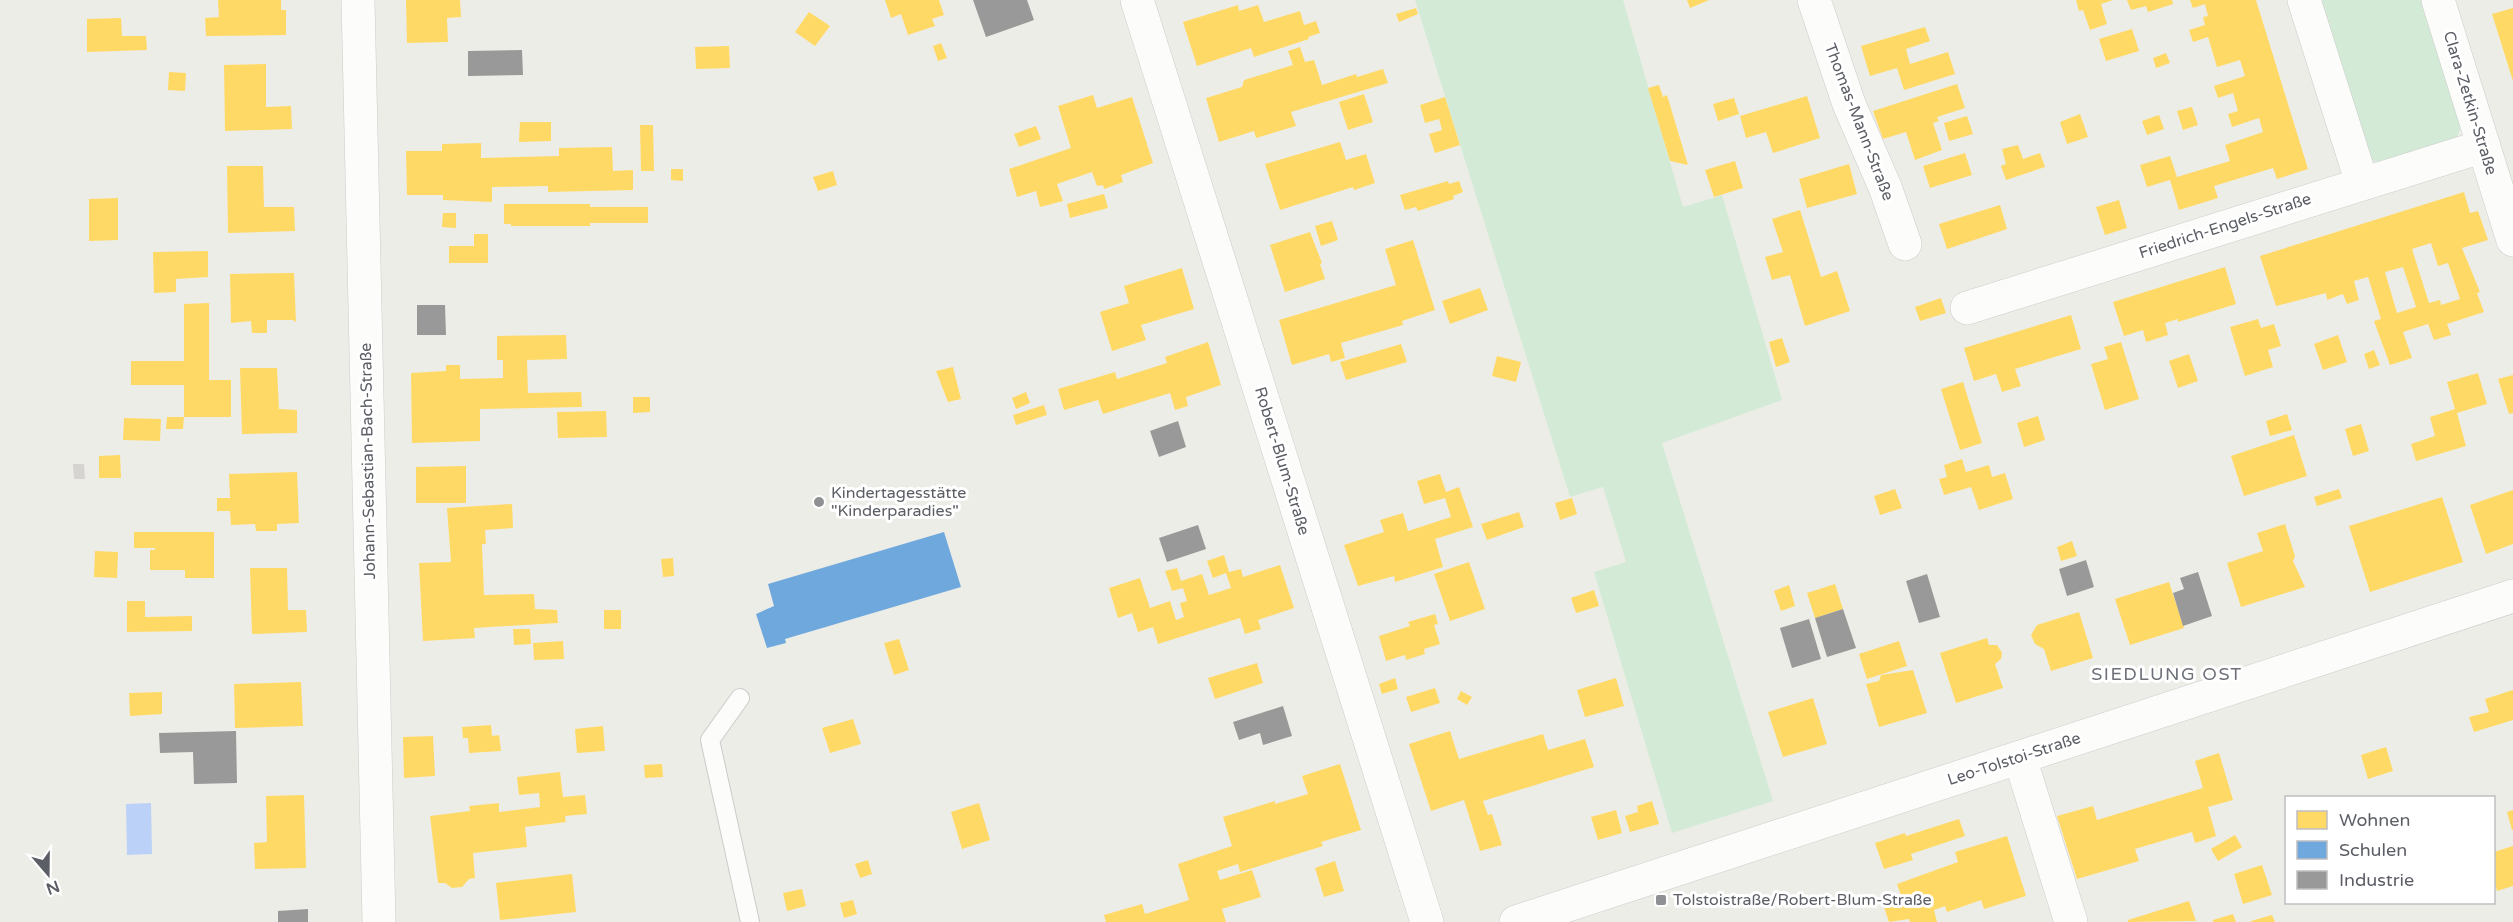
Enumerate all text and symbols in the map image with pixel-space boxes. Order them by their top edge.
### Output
street label: Clara-Zetkin-Straße [2439,29,2501,177]
street label: Thomas-Mann-Straße [1820,41,1898,203]
street label: Friedrich-Engels-Straße [2136,189,2314,263]
street label: Johann-Sebastian-Bach-Straße [356,342,380,580]
street label: Robert-Blum-Straße [1250,384,1314,538]
place label: Kindertagesstätte "Kinderparadies" [831,483,966,521]
marker: Kindertagesstätte "Kinderparadies" [812,495,826,509]
district label: SIEDLUNG OST [2091,663,2243,685]
street label: Leo-Tolstoi-Straße [1945,728,2083,790]
legend [2285,796,2495,904]
text: Wohnen [2339,809,2410,831]
text: Schulen [2339,839,2407,861]
north arrow [18,844,78,904]
text: Industrie [2339,869,2414,891]
text: N [43,876,62,899]
place label: Tolstoistraße/Robert-Blum-Straße [1673,890,1932,910]
marker: Tolstoistraße/Robert-Blum-Straße [1654,893,1668,907]

